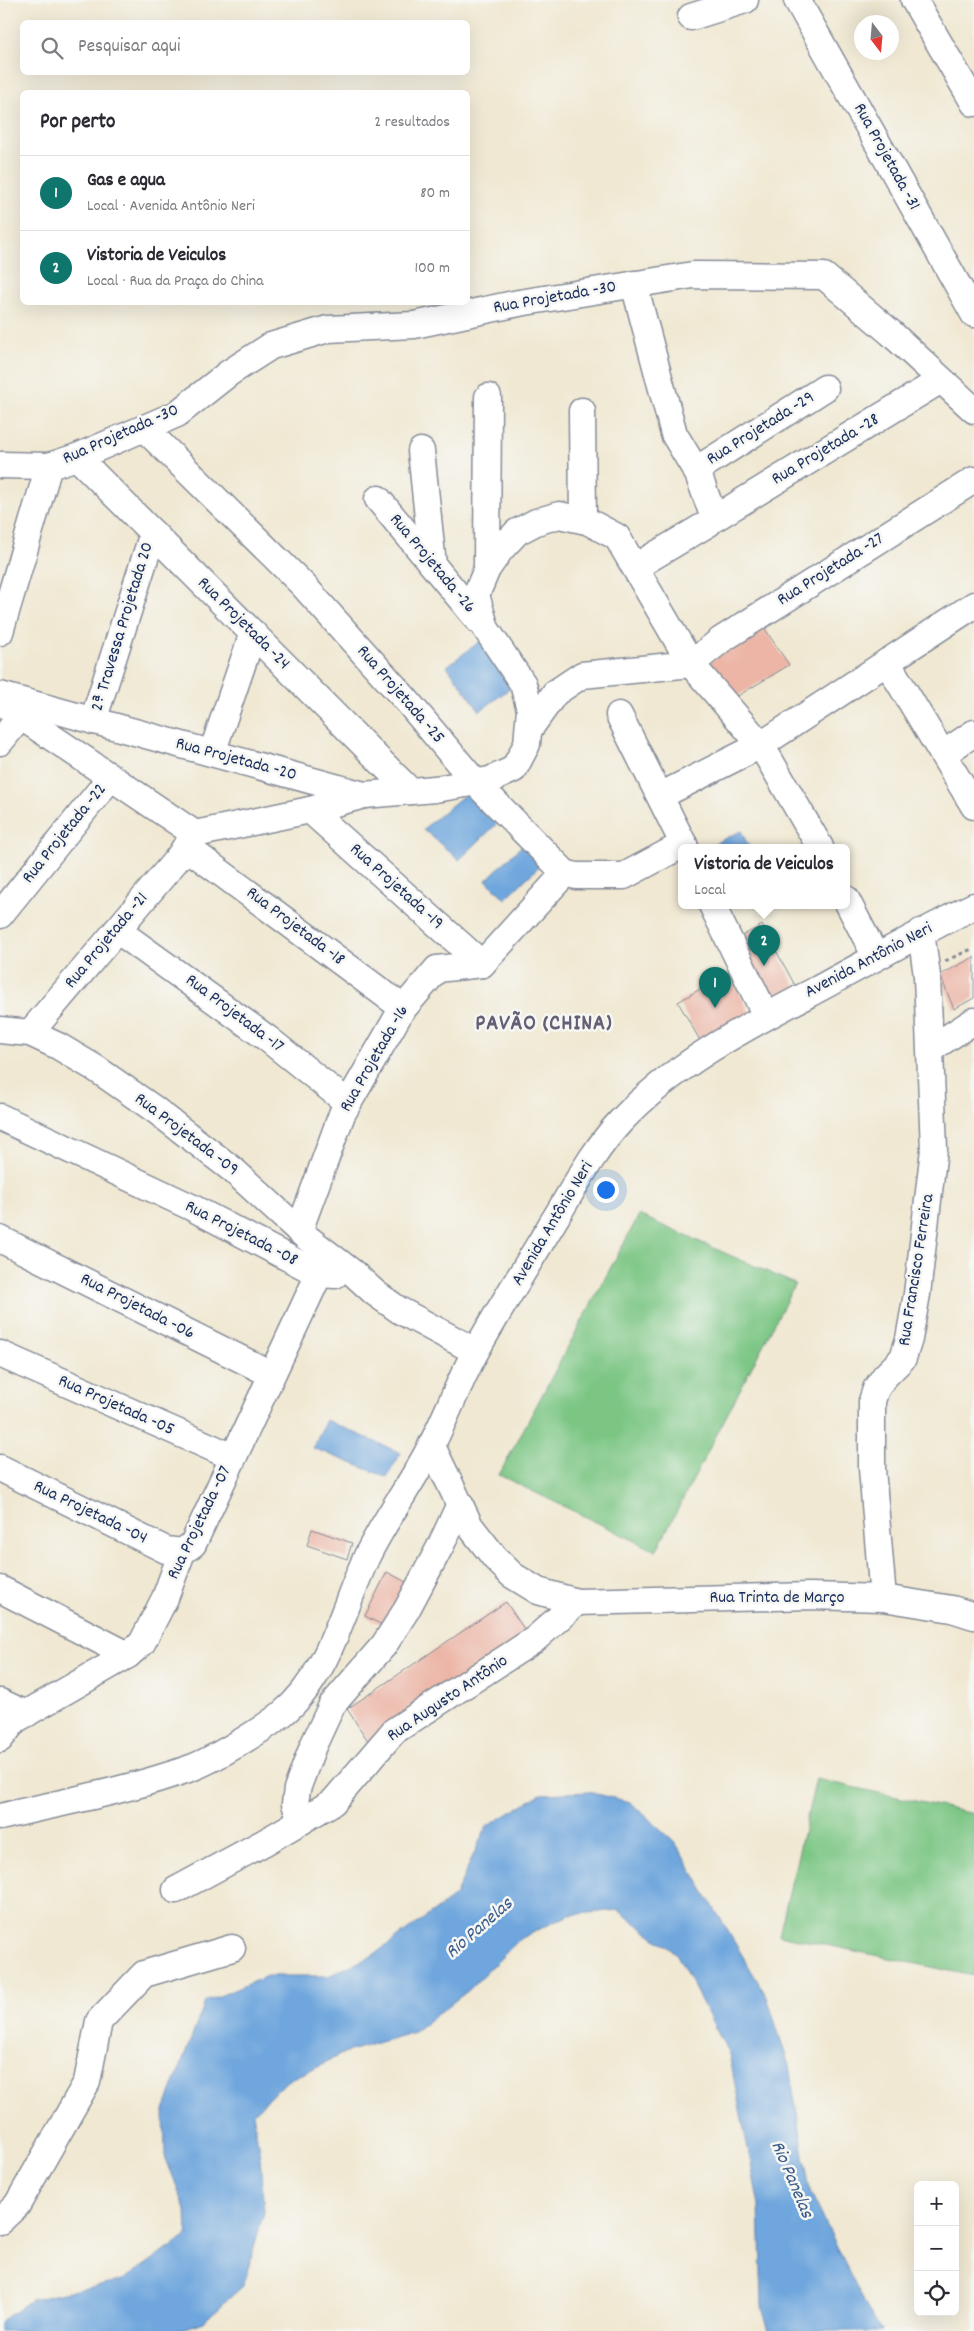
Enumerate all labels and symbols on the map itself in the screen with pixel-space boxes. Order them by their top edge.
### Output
north arrow [854,15,899,60]
street label: Rua Projetada -31 [846,99,926,215]
street label: Rua Projetada -30 [491,275,619,321]
street label: Rua Projetada -29 [702,386,820,472]
street label: Rua Projetada -30 [59,398,183,472]
street label: Rua Projetada -28 [767,408,885,492]
street label: Rua Projetada -26 [383,509,481,619]
street label: Rua Projetada -27 [773,527,889,613]
street label: 2ª Travessa Projetada 20 [85,539,161,715]
street label: Rua Projetada -24 [191,572,295,676]
street label: Rua Projetada -25 [350,640,450,750]
street label: Rua Projetada -20 [173,732,299,788]
street label: Rua Projetada -22 [17,779,113,889]
street label: Rua Projetada -19 [343,838,449,936]
street label: Rua Projetada -18 [240,882,350,972]
street label: Rua Projetada -21 [59,888,155,994]
street label: Avenida Antônio Neri [801,917,937,1005]
pin: 2 [748,925,780,966]
pin: 1 [699,967,731,1008]
street label: Rua Projetada -17 [179,969,289,1059]
street label: Rua Projetada -16 [334,1001,416,1117]
district label: PAVÃO (CHINA) [475,1009,613,1040]
street label: Rua Projetada -09 [129,1087,243,1183]
street label: Avenida Antônio Neri [506,1157,600,1291]
your location [593,1177,619,1203]
street label: Rua Francisco Ferreira [893,1192,941,1348]
street label: Rua Projetada -08 [180,1195,302,1273]
street label: Rua Projetada -06 [75,1267,199,1347]
street label: Rua Projetada -05 [54,1369,178,1443]
street label: Rua Projetada -07 [162,1462,238,1584]
street label: Rua Projetada -04 [29,1475,151,1551]
street label: Rua Trinta de Março [709,1586,845,1611]
street label: Rua Augusto Antônio [383,1649,513,1749]
water label: Rio Panelas [440,1891,520,1966]
water label: Rio Panelas [763,2137,820,2224]

